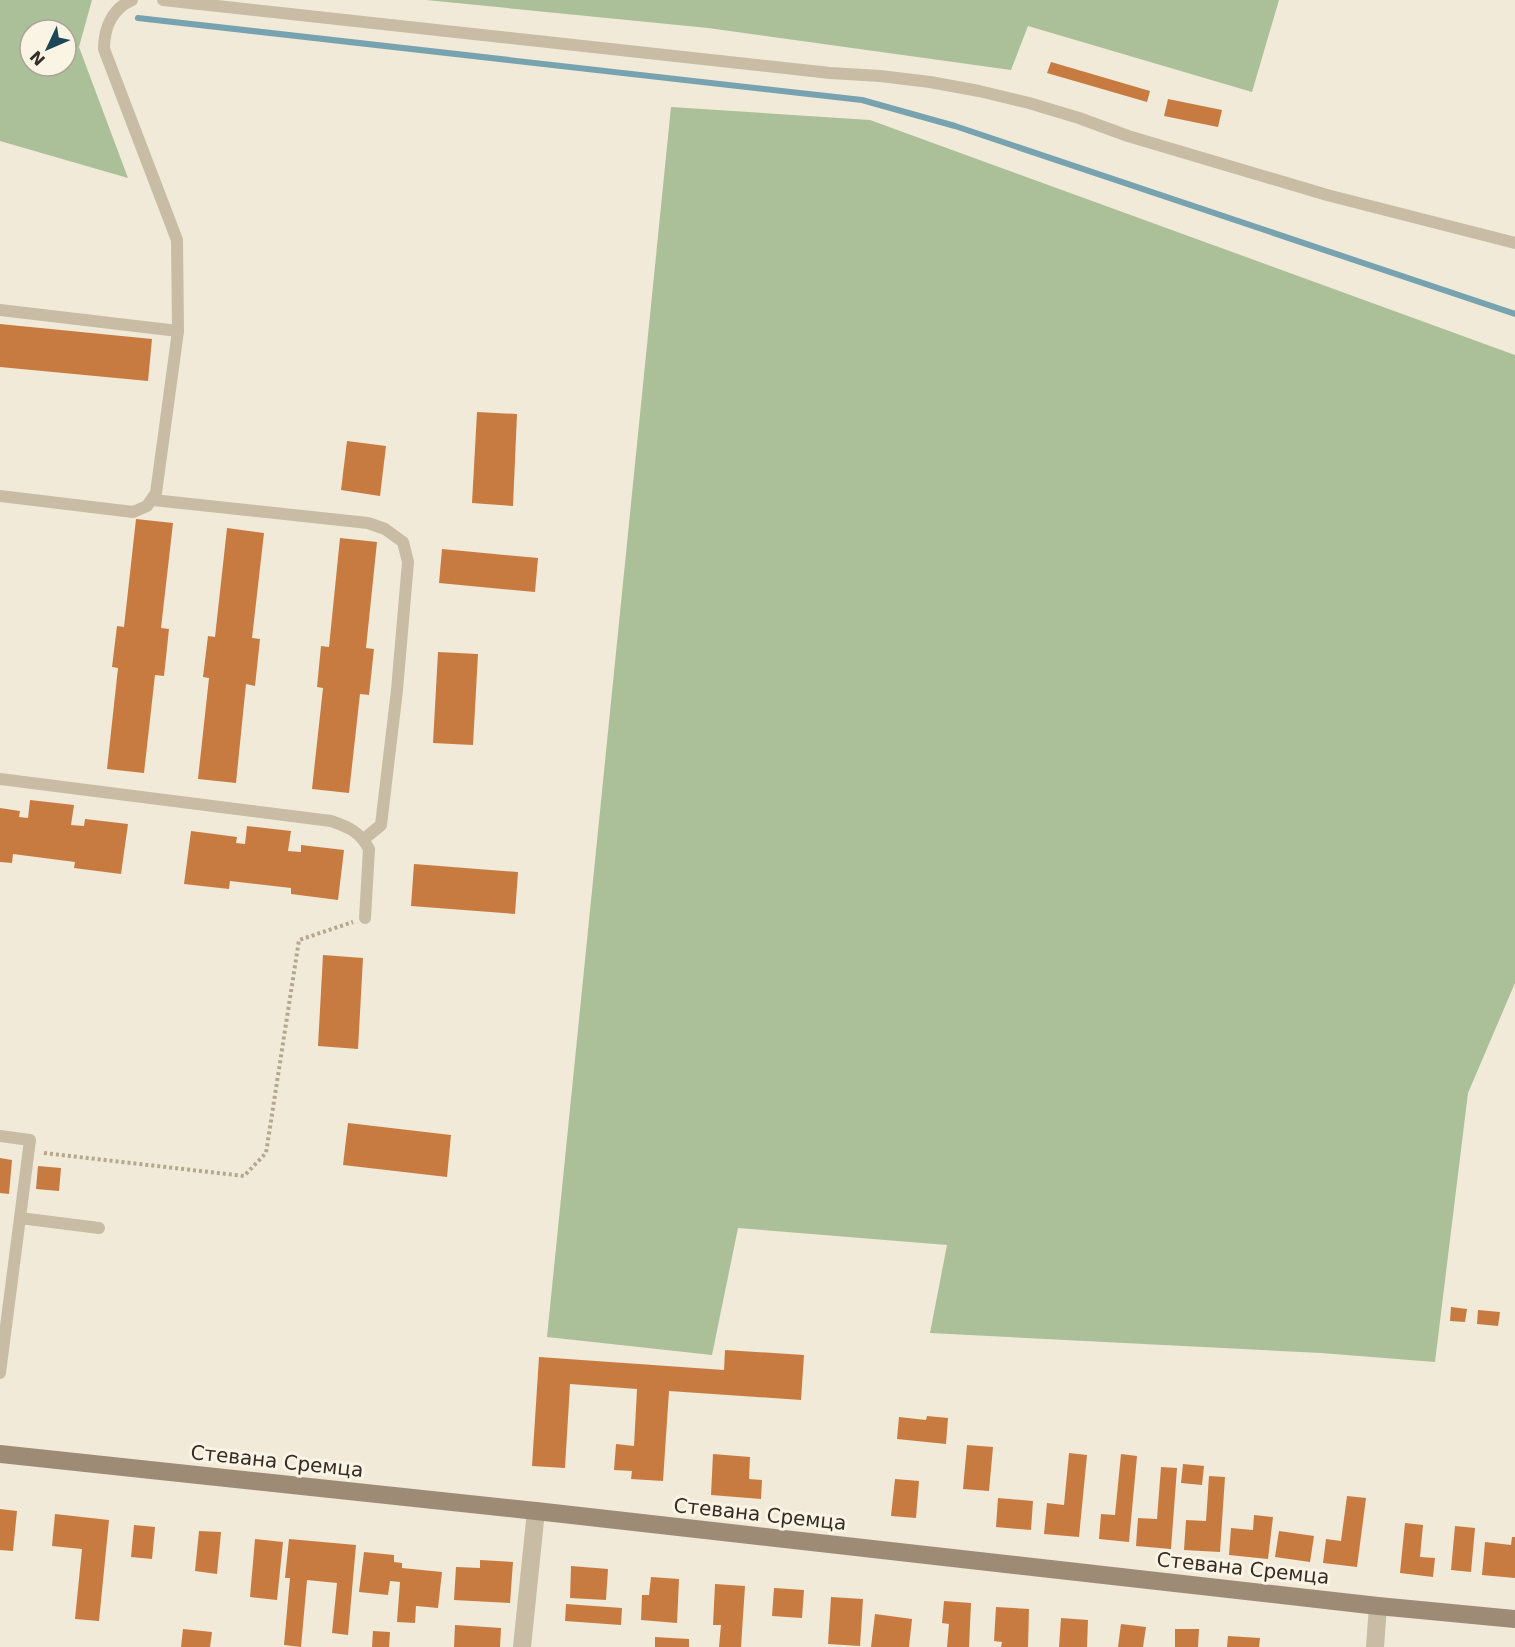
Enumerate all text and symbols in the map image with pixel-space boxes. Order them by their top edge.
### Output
north arrow [18,18,78,78]
text: N [26,47,49,69]
street label: Стевана Сремца [189,1440,365,1482]
street label: Стевана Сремца [672,1493,848,1535]
street label: Стевана Сремца [1155,1547,1331,1589]

